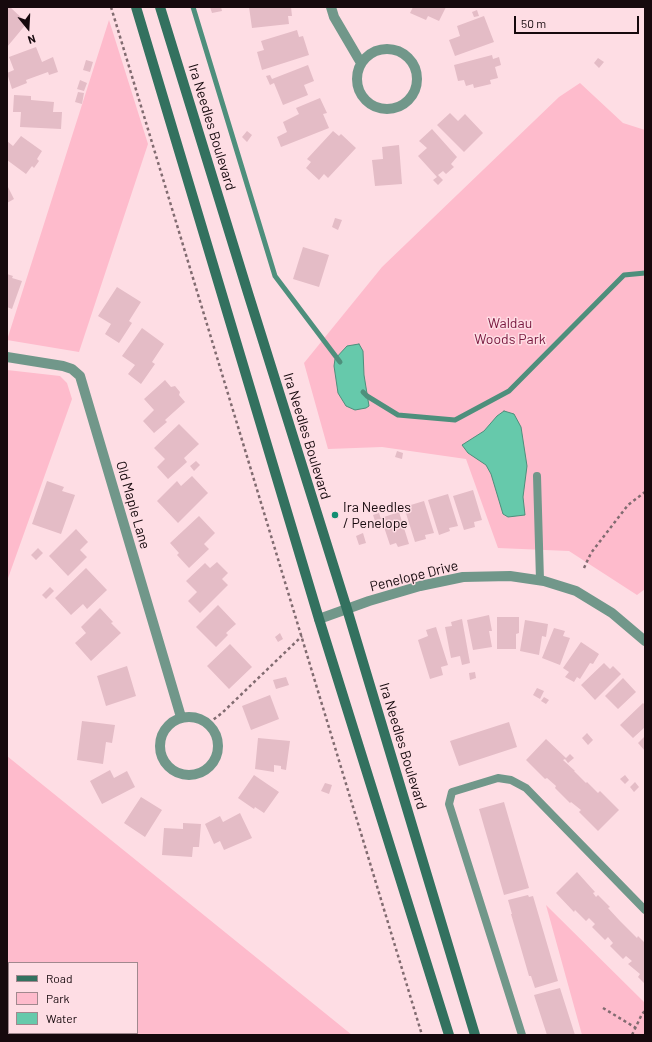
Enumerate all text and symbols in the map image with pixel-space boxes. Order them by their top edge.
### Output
north arrow [8,8,48,48]
scale bar [516,8,641,34]
text: 50 m [521,16,546,30]
text: N [26,33,37,47]
street label: Ira Needles Boulevard [185,62,239,192]
park label: Waldau Woods Park [474,315,546,348]
street label: Ira Needles Boulevard [280,371,334,501]
street label: Old Maple Lane [112,459,154,551]
place label: Ira Needles / Penelope [343,499,411,532]
marker: Ira Needles / Penelope [330,510,340,520]
street label: Penelope Drive [368,557,460,595]
street label: Ira Needles Boulevard [376,681,430,811]
legend [8,962,138,1034]
text: Road [46,971,73,985]
text: Park [46,991,70,1005]
text: Water [46,1011,77,1025]

